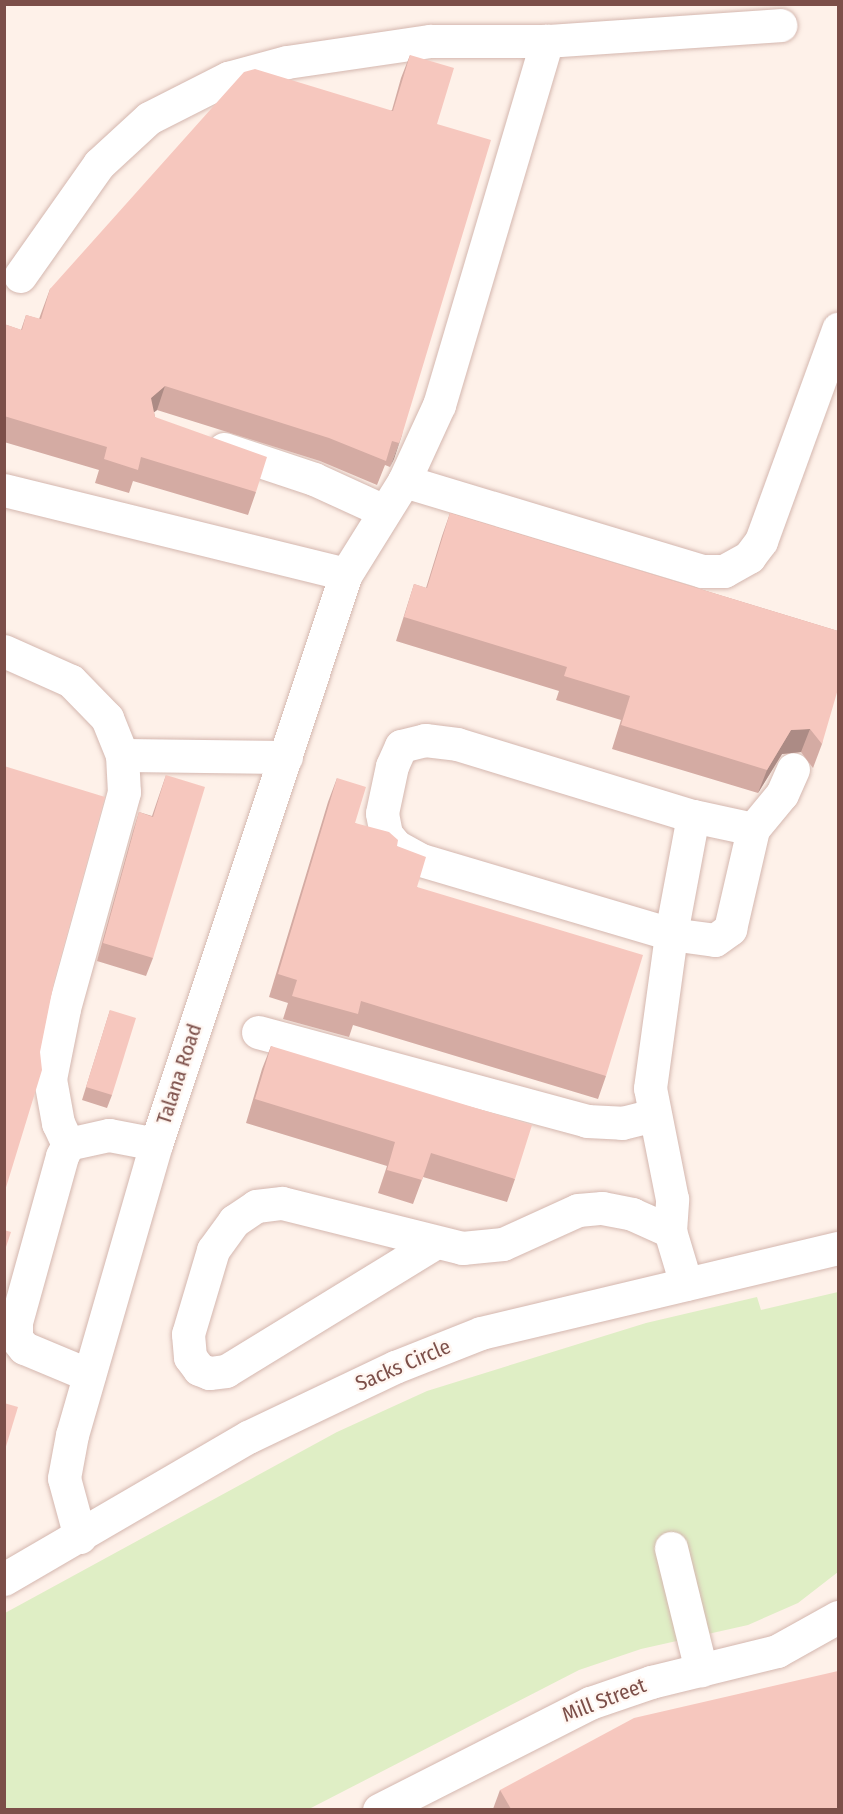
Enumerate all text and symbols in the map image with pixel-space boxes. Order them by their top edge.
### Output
street label: Talana Road [151,1021,207,1127]
street label: Sacks Circle [352,1334,454,1396]
street label: Mill Street [558,1672,650,1728]

